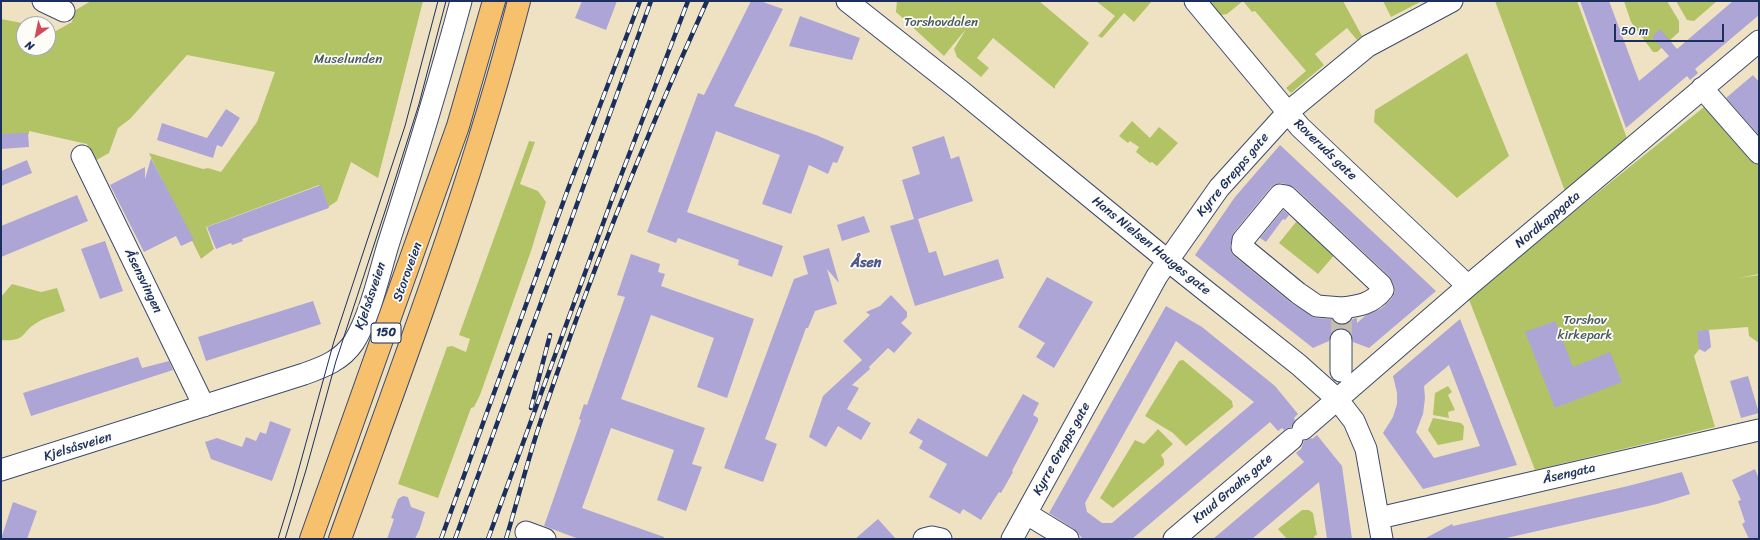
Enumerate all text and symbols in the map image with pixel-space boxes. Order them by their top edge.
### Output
park label: Torshovdalen [904,15,978,31]
north arrow [16,16,56,56]
scale bar [1616,16,1726,42]
text: 50 m [1621,20,1648,42]
text: N [21,36,38,56]
park label: Muselunden [314,52,382,68]
street label: Roveruds gate [1290,116,1360,184]
street label: Kyrre Grepps gate [1194,130,1272,220]
street label: Nordkappgata [1512,188,1584,252]
street label: Hans Nielsen Hauges gate [1089,193,1213,299]
street label: Storoveien [390,240,426,304]
street label: Åsensvingen [121,246,165,316]
district label: Åsen [851,255,881,271]
street label: Kjelsåsveien [352,260,390,332]
park label: Torshov kirkepark [1557,313,1613,344]
road number: 150 [371,323,401,343]
street label: Kyrre Grepps gate [1030,400,1094,498]
street label: Kjelsåsveien [42,429,114,465]
street label: Knud Graahs gate [1190,451,1276,527]
street label: Åsengata [1541,460,1597,488]

